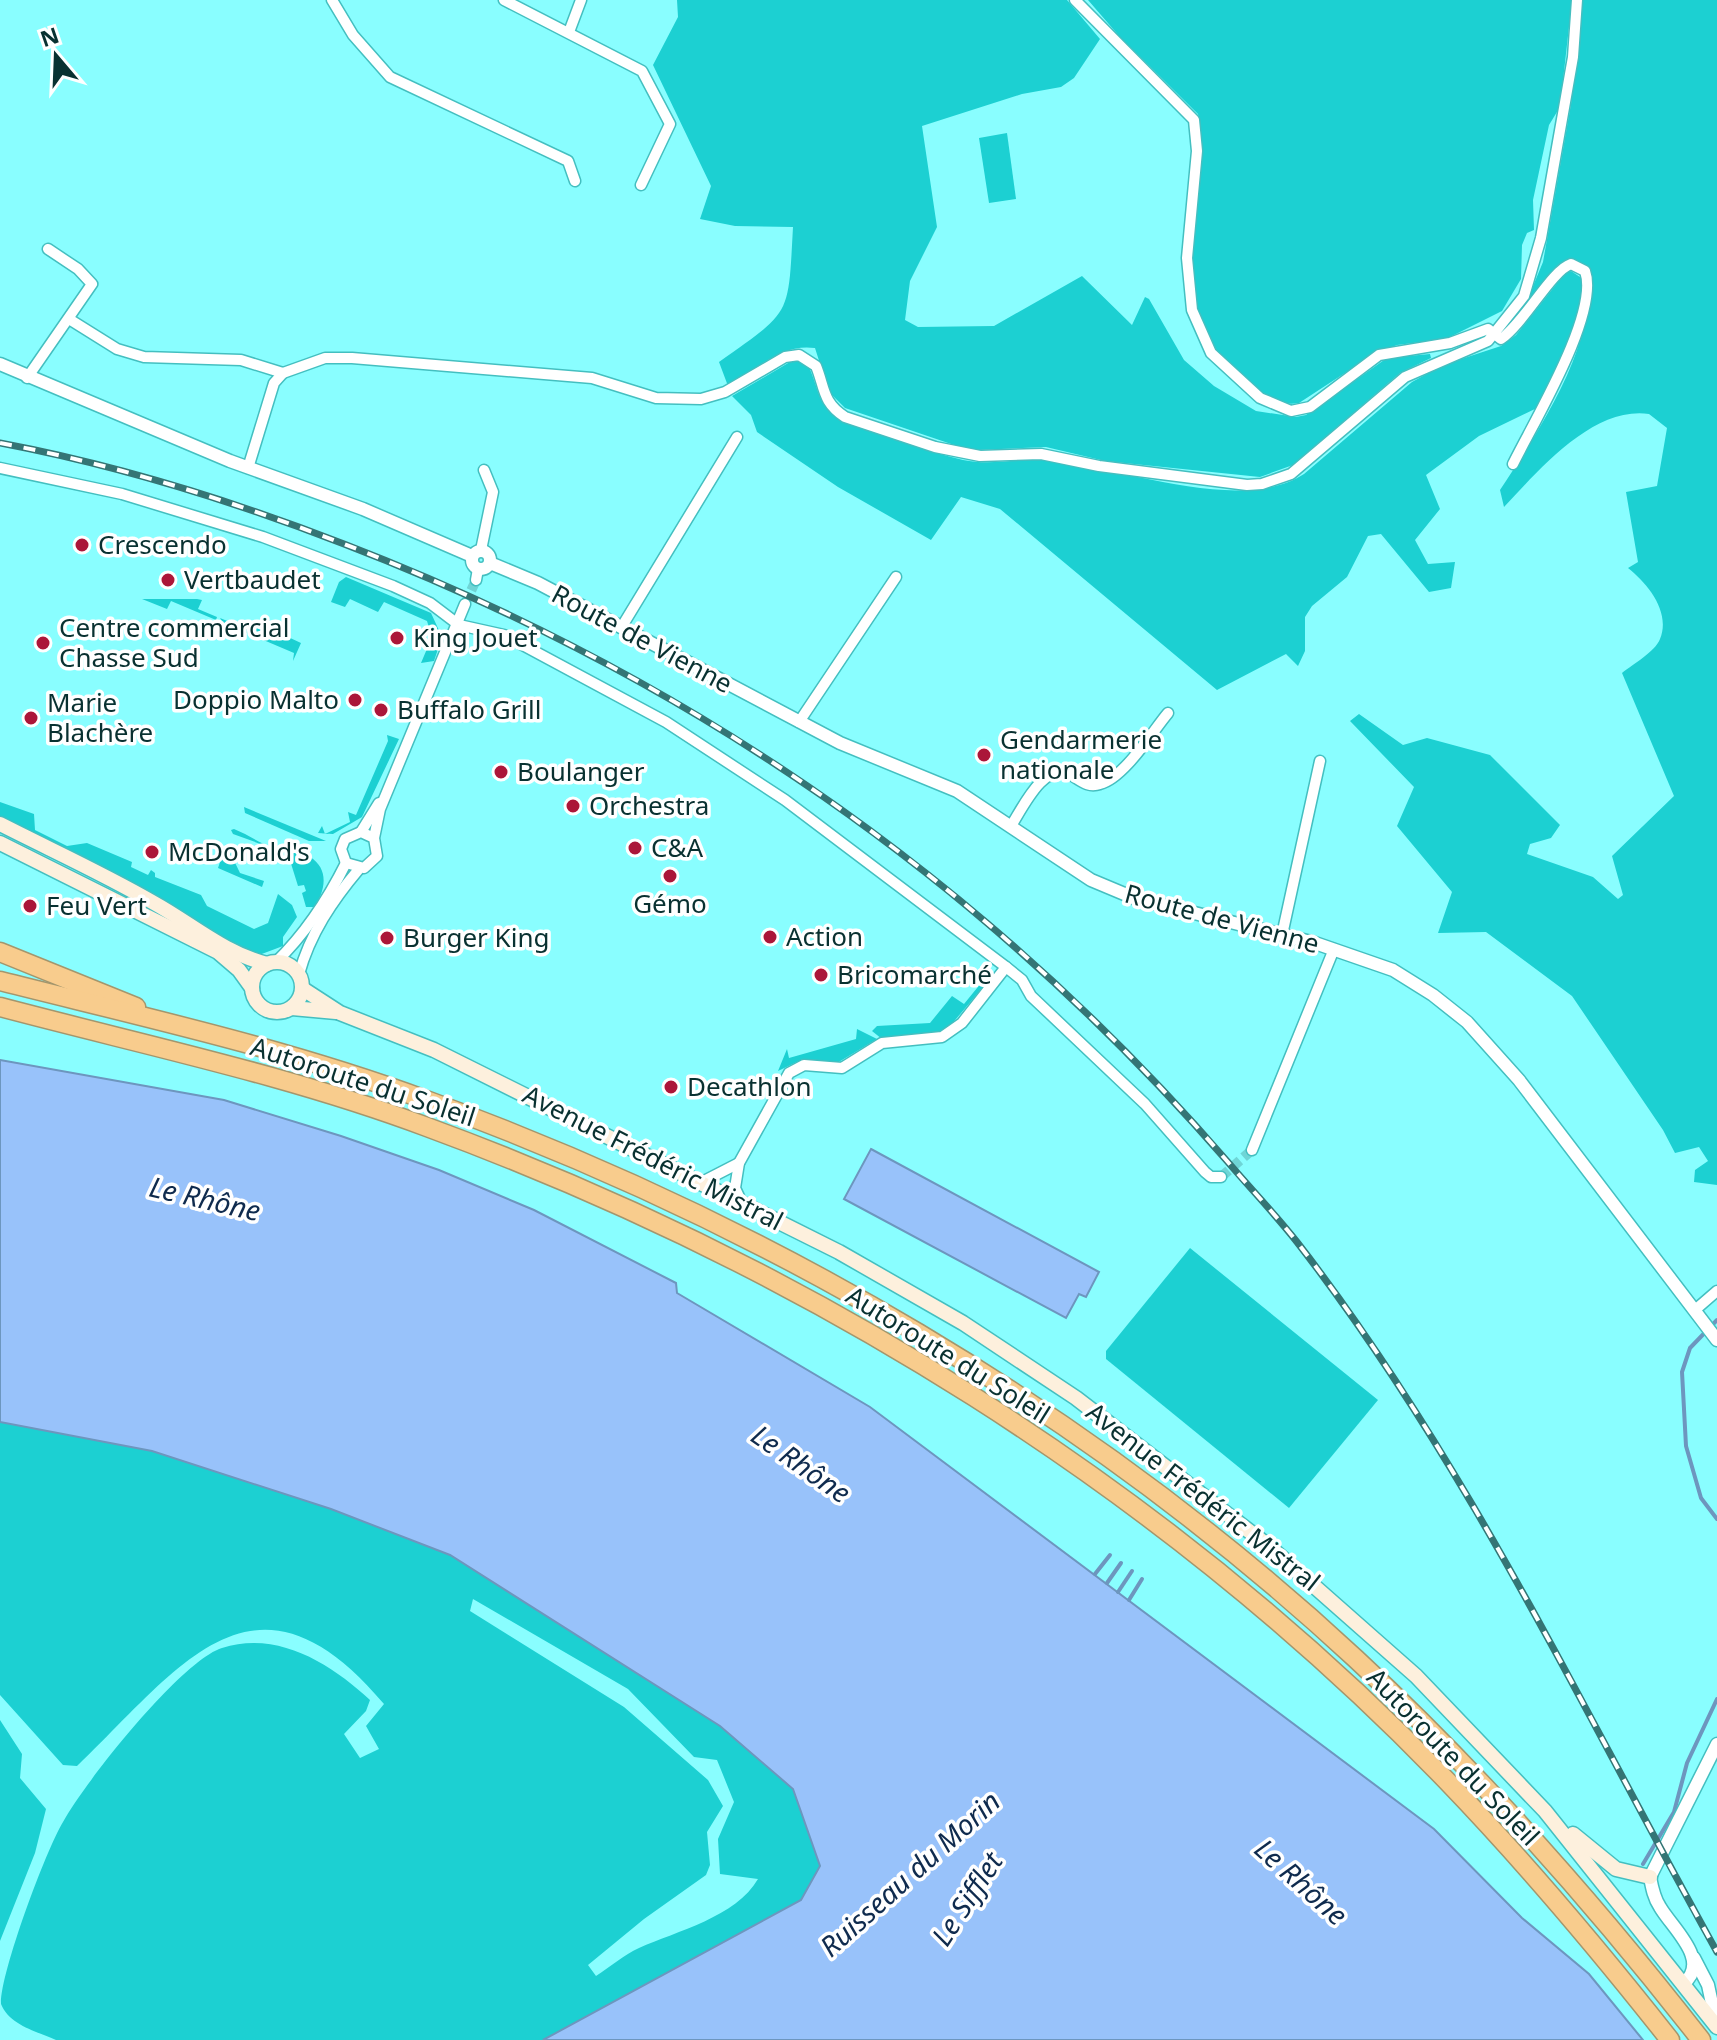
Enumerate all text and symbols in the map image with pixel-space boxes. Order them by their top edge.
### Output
north arrow [16,16,96,96]
text: N [36,19,63,53]
place label: Crescendo [98,526,227,562]
marker: Crescendo [73,536,91,554]
place label: Vertbaudet [184,561,321,597]
marker: Vertbaudet [159,571,177,589]
street label: Route de Vienne [546,575,739,701]
place label: Centre commercial Chasse Sud [59,609,289,675]
place label: King Jouet [413,619,538,655]
marker: King Jouet [388,629,406,647]
marker: Centre commercial Chasse Sud [34,634,52,652]
place label: Doppio Malto [173,681,339,717]
place label: Marie Blachère [47,684,153,750]
marker: Doppio Malto [346,691,364,709]
place label: Buffalo Grill [397,691,541,727]
marker: Buffalo Grill [372,701,390,719]
marker: Marie Blachère [22,709,40,727]
place label: Gendarmerie nationale [1000,721,1162,787]
marker: Gendarmerie nationale [975,746,993,764]
place label: Boulanger [517,753,645,789]
marker: Boulanger [492,763,510,781]
place label: Orchestra [589,787,709,823]
marker: Orchestra [564,797,582,815]
place label: C&A [651,829,703,865]
place label: McDonald's [168,833,310,869]
marker: C&A [626,839,644,857]
marker: McDonald's [143,843,161,861]
marker: Gémo [661,867,679,885]
street label: Route de Vienne [1121,875,1323,961]
place label: Gémo [633,885,707,921]
place label: Feu Vert [46,887,147,923]
marker: Feu Vert [21,897,39,915]
place label: Action [786,918,863,954]
place label: Burger King [403,919,549,955]
marker: Action [761,928,779,946]
marker: Burger King [378,929,396,947]
place label: Bricomarché [837,956,992,992]
marker: Bricomarché [812,966,830,984]
street label: Autoroute du Soleil [246,1028,480,1134]
place label: Decathlon [687,1068,812,1104]
street label: Avenue Frédéric Mistral [517,1076,790,1238]
marker: Decathlon [662,1078,680,1096]
water label: Le Rhône [146,1167,264,1229]
street label: Autoroute du Soleil [840,1277,1057,1431]
street label: Avenue Frédéric Mistral [1079,1394,1328,1599]
water label: Le Rhône [744,1415,859,1511]
street label: Autoroute du Soleil [1359,1660,1548,1853]
water label: Ruisseau du Morin [811,1782,1008,1965]
water label: Le Rhône [1247,1829,1356,1933]
water label: Le Sifflet [922,1843,1011,1953]

